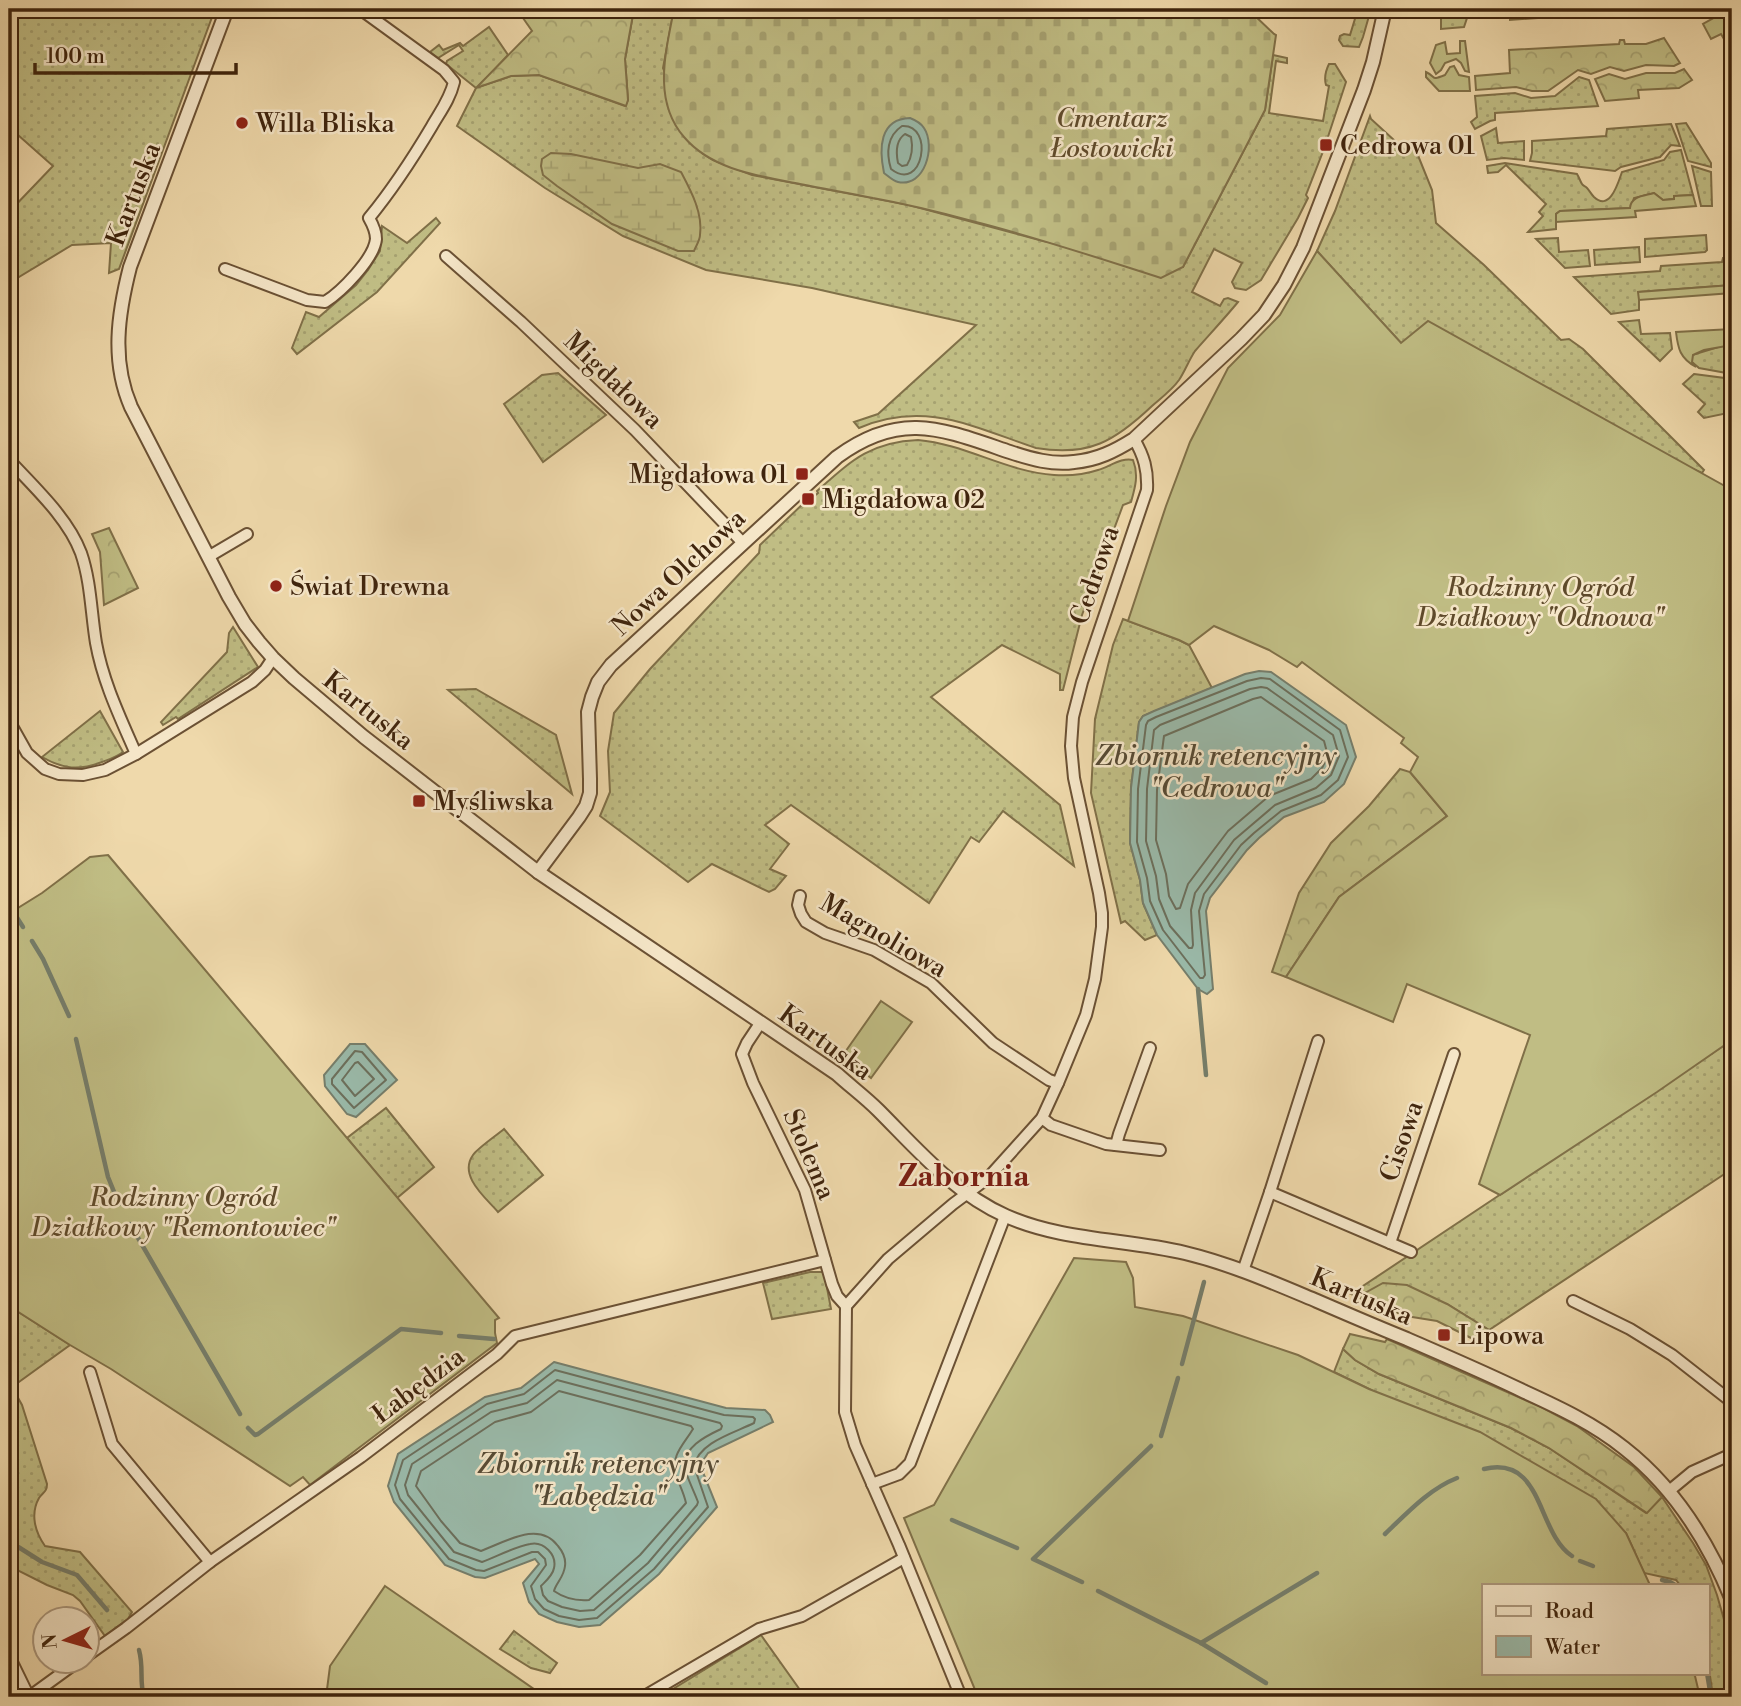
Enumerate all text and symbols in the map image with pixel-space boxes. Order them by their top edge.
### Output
scale bar [35,32,236,76]
text: 100 m [46,44,105,70]
park label: Cmentarz Łostowicki [1050,103,1174,165]
place label: Willa Bliska [255,108,395,140]
marker: Willa Bliska [234,115,250,131]
place label: Cedrowa 01 [1340,130,1475,162]
street label: Kartuska [100,137,169,251]
marker: Cedrowa 01 [1318,137,1334,153]
street label: Migdałowa [557,325,670,437]
place label: Migdałowa 01 [629,459,788,491]
marker: Migdałowa 01 [794,466,810,482]
place label: Migdałowa 02 [822,484,985,516]
marker: Migdałowa 02 [800,491,816,507]
street label: Nowa Olchowa [605,502,753,643]
street label: Cedrowa [1063,521,1127,629]
place label: Świat Drewna [290,569,450,603]
park label: Rodzinny Ogród Działkowy "Odnowa" [1416,572,1666,634]
marker: Świat Drewna [268,578,284,594]
street label: Kartuska [316,664,421,758]
water label: Zbiornik retencyjny "Cedrowa" [1095,739,1338,806]
place label: Myśliwska [433,786,554,818]
marker: Myśliwska [411,793,427,809]
street label: Magnoliowa [814,887,953,985]
street label: Kartuska [772,998,879,1088]
street label: Cisowa [1373,1096,1431,1186]
street label: Stolema [776,1104,843,1205]
district label: Zabornia [899,1158,1030,1196]
park label: Rodzinny Ogród Działkowy "Remontowiec" [30,1182,338,1244]
street label: Kartuska [1306,1261,1418,1333]
place label: Lipowa [1458,1320,1545,1352]
marker: Lipowa [1436,1327,1452,1343]
street label: Łabędzia [366,1340,472,1431]
water label: Zbiornik retencyjny "Łabędzia" [477,1447,720,1514]
legend [1482,1584,1710,1674]
text: Road [1545,1599,1594,1625]
north arrow [32,1604,102,1674]
text: N [37,1633,63,1650]
text: Water [1544,1635,1600,1661]

